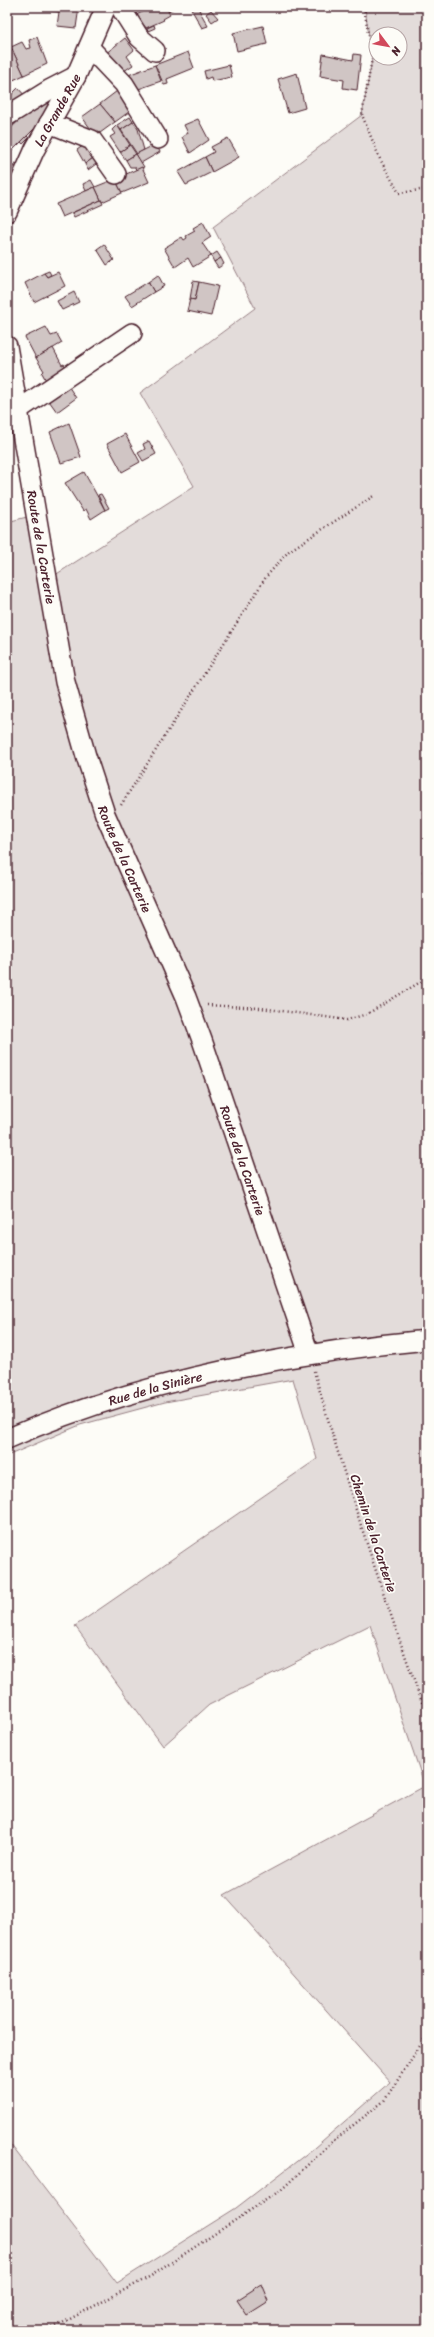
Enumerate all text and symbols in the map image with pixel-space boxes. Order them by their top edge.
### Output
north arrow [368,26,408,66]
text: N [386,42,407,60]
street label: La Grande Rue [28,69,88,151]
street label: Route de la Carterie [20,488,62,606]
street label: Route de la Carterie [91,803,158,916]
street label: Route de la Carterie [213,1102,272,1219]
street label: Rue de la Sinière [106,1365,205,1412]
street label: Chemin de la Carterie [344,1471,404,1596]

